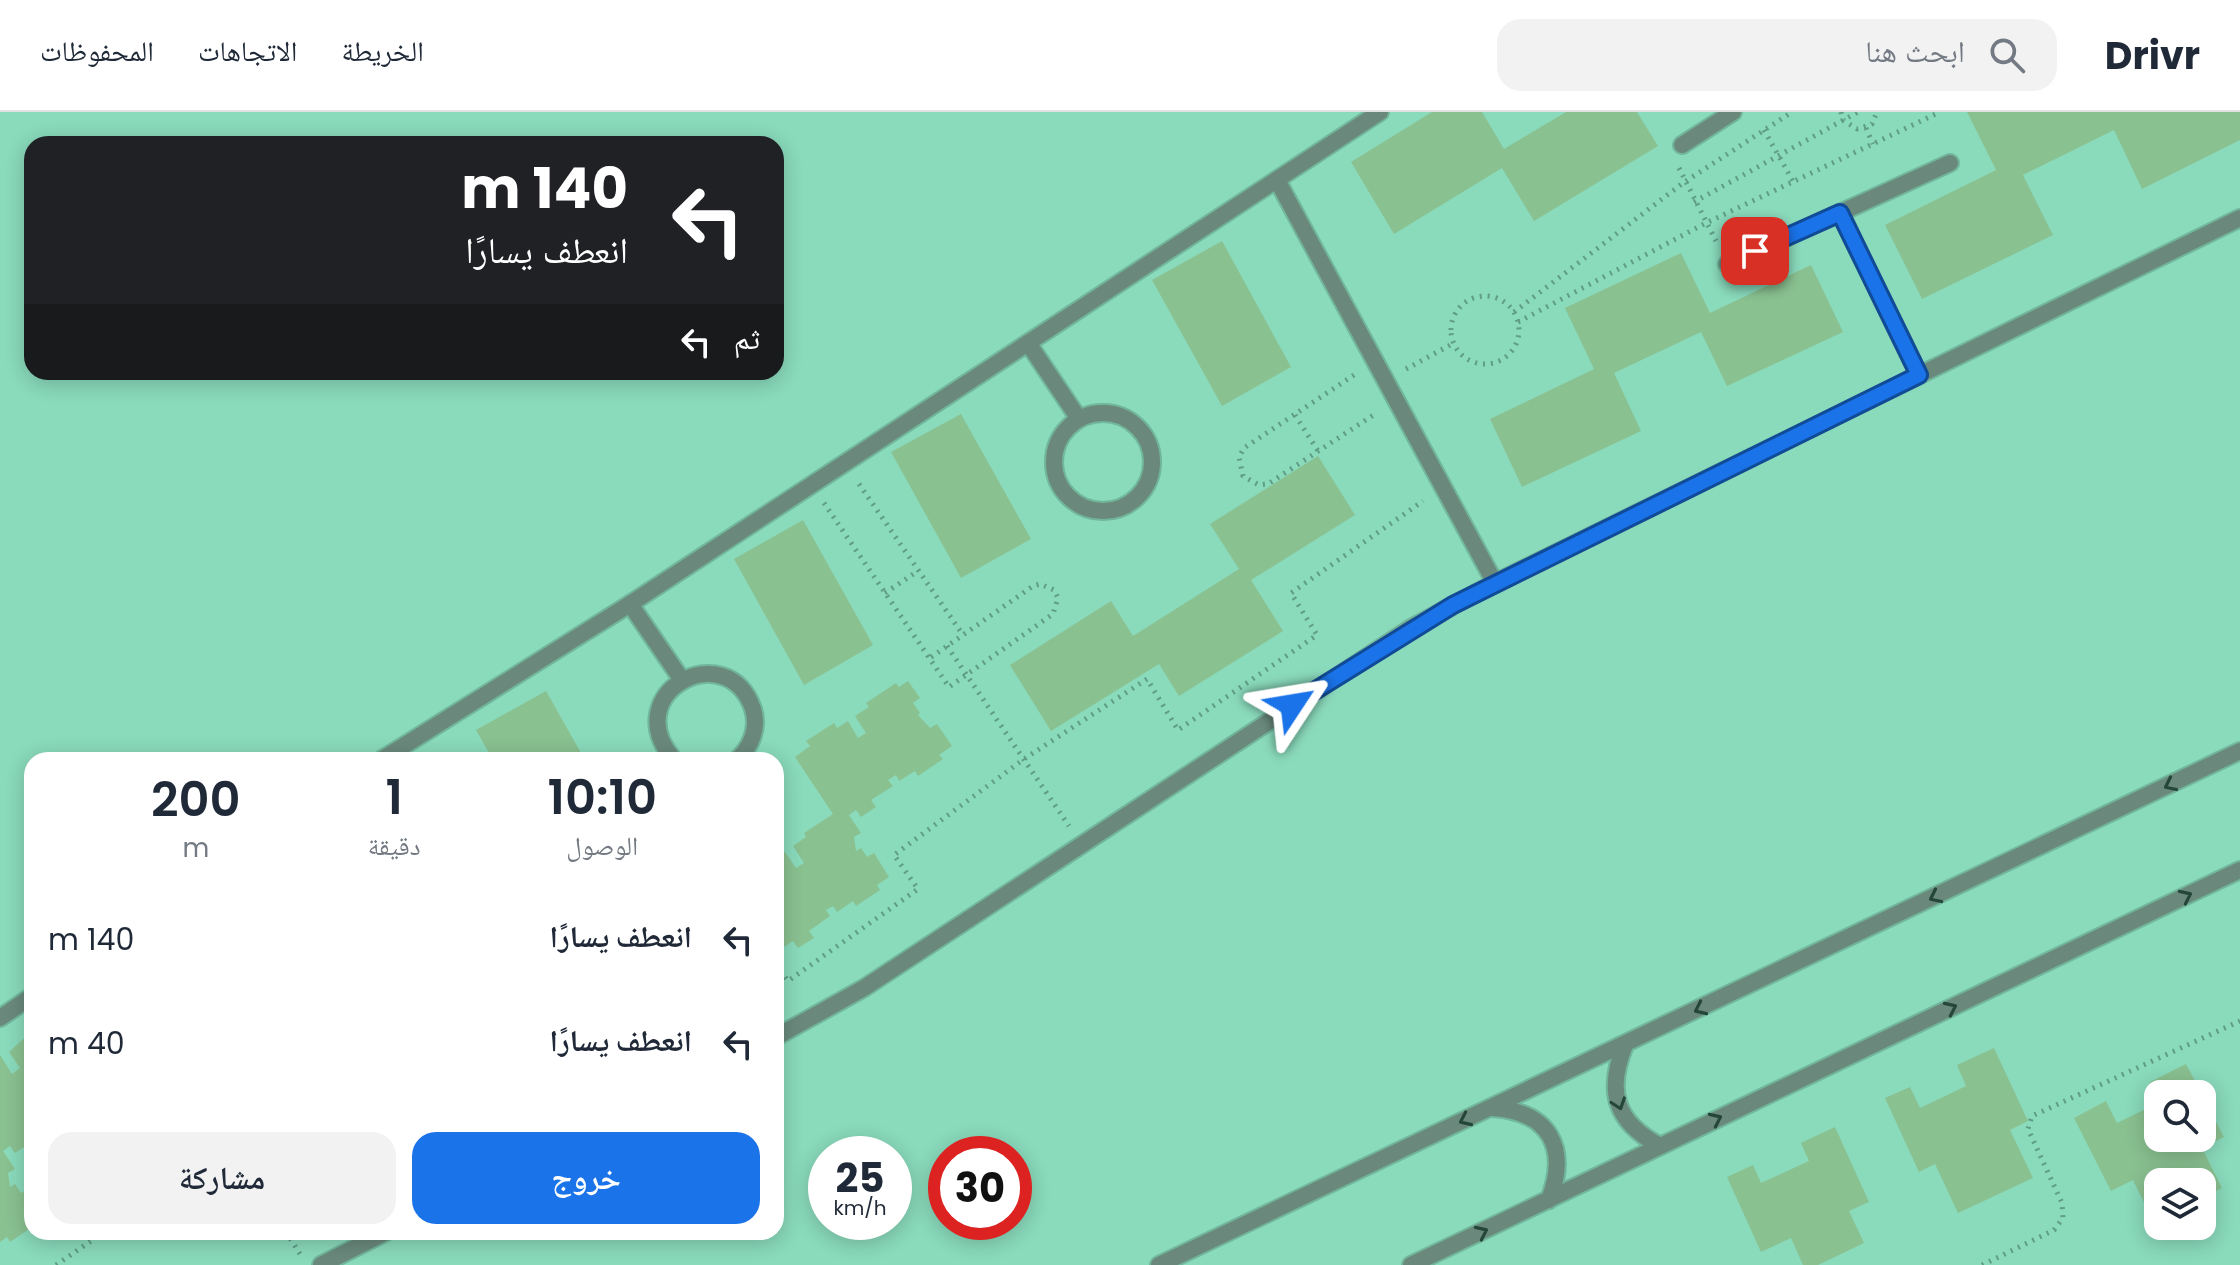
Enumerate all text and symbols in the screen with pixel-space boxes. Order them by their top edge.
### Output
search box [1497,19,2057,91]
text: Drivr [2105,29,2200,82]
text: ابحث هنا [1865,30,1965,73]
text: المحفوظات [40,32,154,71]
text: الاتجاهات [198,32,297,71]
text: الخريطة [341,32,424,71]
icon: search [1985,33,2029,77]
text: 140 m [461,149,628,228]
icon: left [656,168,760,272]
pin [1721,217,1789,285]
text: انعطف يسارًا [465,225,628,276]
icon: arrive [1733,229,1777,273]
text: ثم [734,317,760,360]
icon: left [674,320,718,364]
position arrow [1250,663,1334,747]
text: 1 [385,764,403,831]
text: 10:10 [548,764,657,831]
text: 200 [151,766,241,833]
one-way arrow [2163,775,2178,791]
text: دقيقة [368,828,421,864]
text: الوصول [566,828,638,864]
text: m [182,830,209,866]
one-way arrow [1929,887,1943,903]
one-way arrow [2177,890,2192,906]
text: انعطف يسارًا [550,915,692,958]
text: 140 m [48,918,134,961]
icon: left [716,918,760,962]
one-way arrow [1694,999,1709,1015]
one-way arrow [1943,1002,1957,1018]
text: انعطف يسارًا [550,1019,692,1062]
text: 40 m [48,1022,125,1065]
icon: left [716,1022,760,1066]
map controls [2144,1080,2216,1240]
button: search [2144,1080,2216,1152]
one-way arrow [1610,1096,1626,1110]
one-way arrow [1459,1110,1474,1126]
one-way arrow [1708,1113,1723,1129]
button: مشاركة [48,1132,396,1224]
button: خروج [412,1132,760,1224]
speed limit sign: 30 [928,1136,1032,1240]
text: 25 [836,1150,884,1206]
button: layers [2144,1168,2216,1240]
text: km/h [833,1194,887,1222]
one-way arrow [1473,1226,1488,1242]

